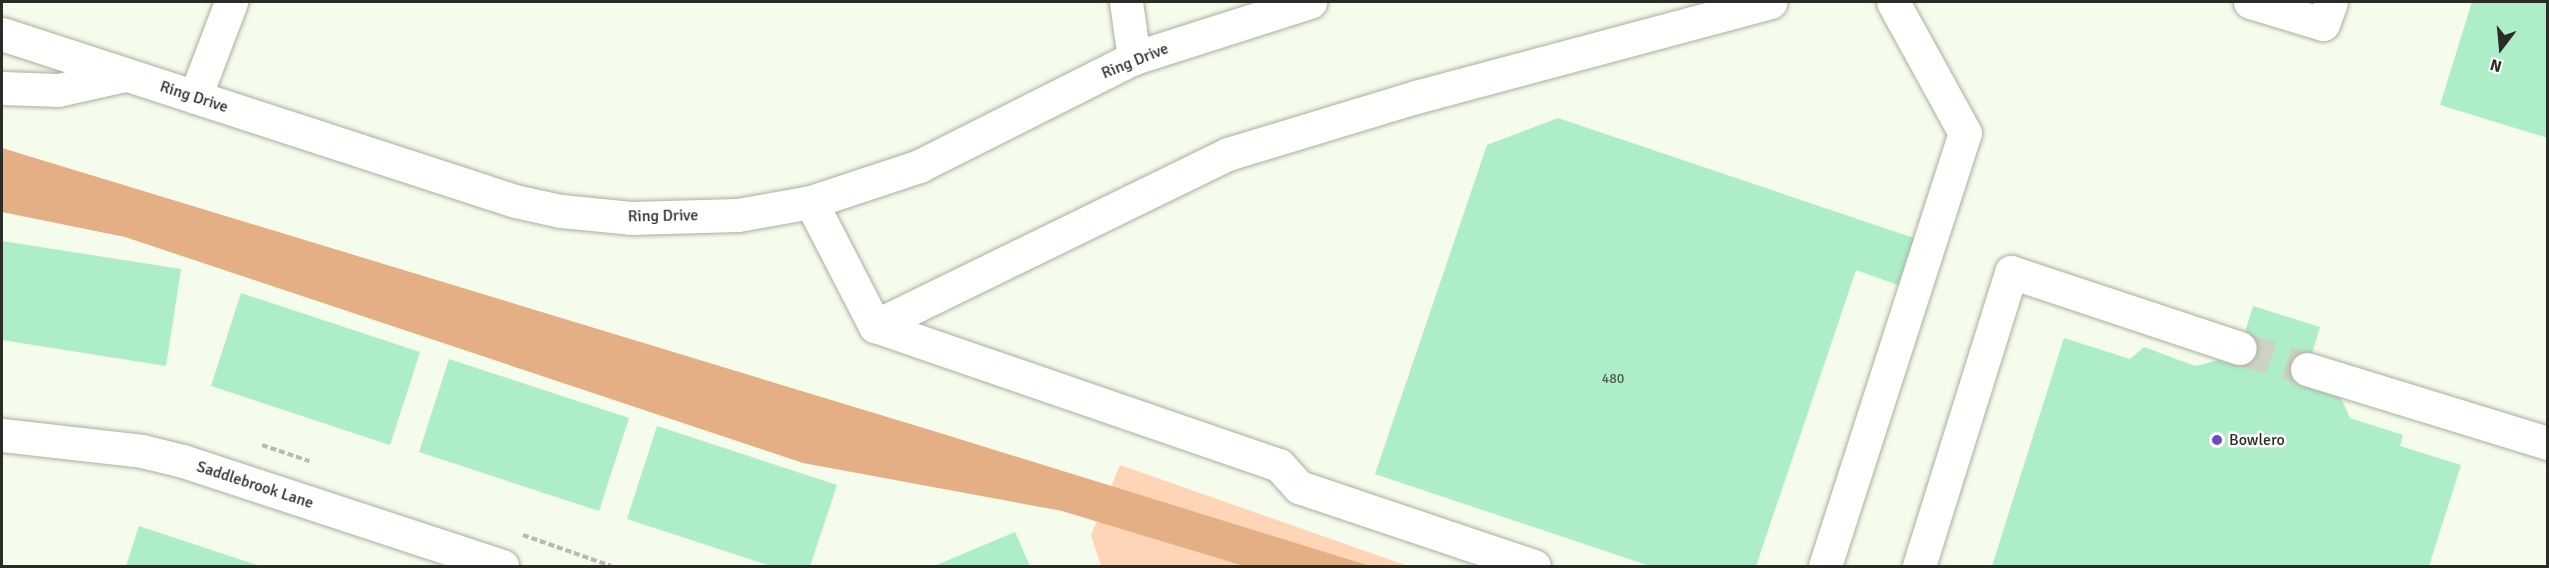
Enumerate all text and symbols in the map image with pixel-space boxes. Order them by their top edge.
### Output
north arrow [2471,18,2531,78]
street label: Ring Drive [1099,39,1171,83]
text: N [2488,54,2504,76]
street label: Ring Drive [158,77,230,117]
street label: Ring Drive [628,206,698,226]
house number: 480 [1602,371,1624,387]
place label: Bowlero [2229,430,2285,450]
marker: Bowlero [2210,433,2224,447]
street label: Saddlebrook Lane [194,457,316,513]

